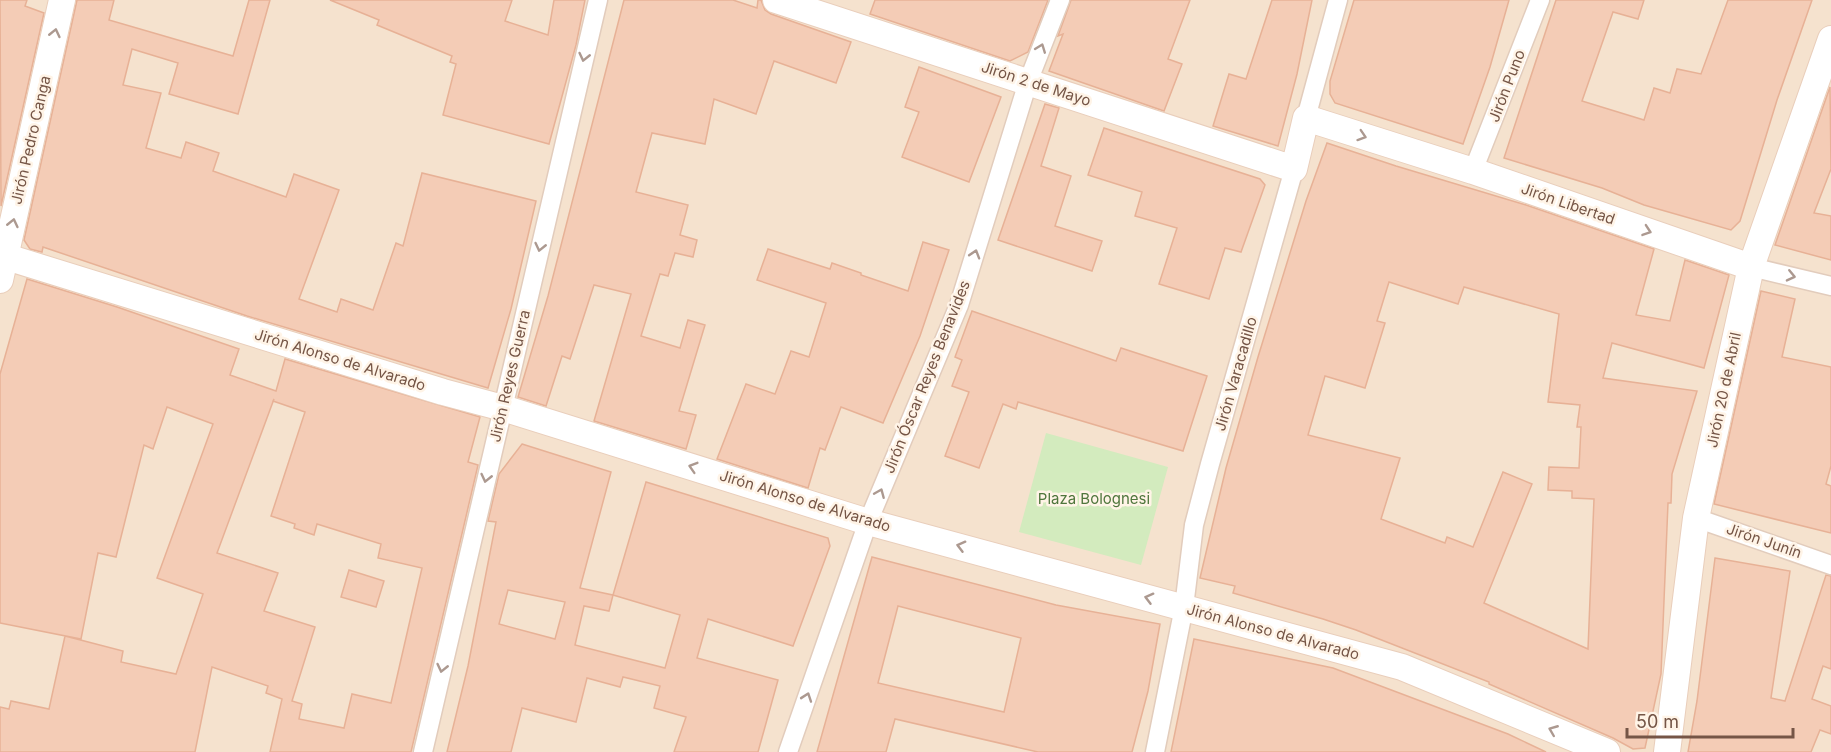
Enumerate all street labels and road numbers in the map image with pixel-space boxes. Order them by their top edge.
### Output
street label: Jirón Puno [1484,47,1529,125]
street label: Jirón 2 de Mayo [979,57,1093,110]
street label: Jirón Pedro Canga [6,74,55,206]
street label: Jirón Libertad [1519,179,1618,228]
street label: Jirón Óscar Reyes Benavides [879,277,974,476]
street label: Jirón Reyes Guerra [485,308,534,444]
street label: Jirón Varacadillo [1210,315,1261,433]
street label: Jirón Alonso de Alvarado [252,324,428,395]
street label: Jirón 20 de Abril [1702,331,1745,449]
street label: Jirón Alonso de Alvarado [717,465,893,536]
street label: Jirón Junín [1724,519,1804,562]
street label: Jirón Alonso de Alvarado [1185,599,1361,664]

